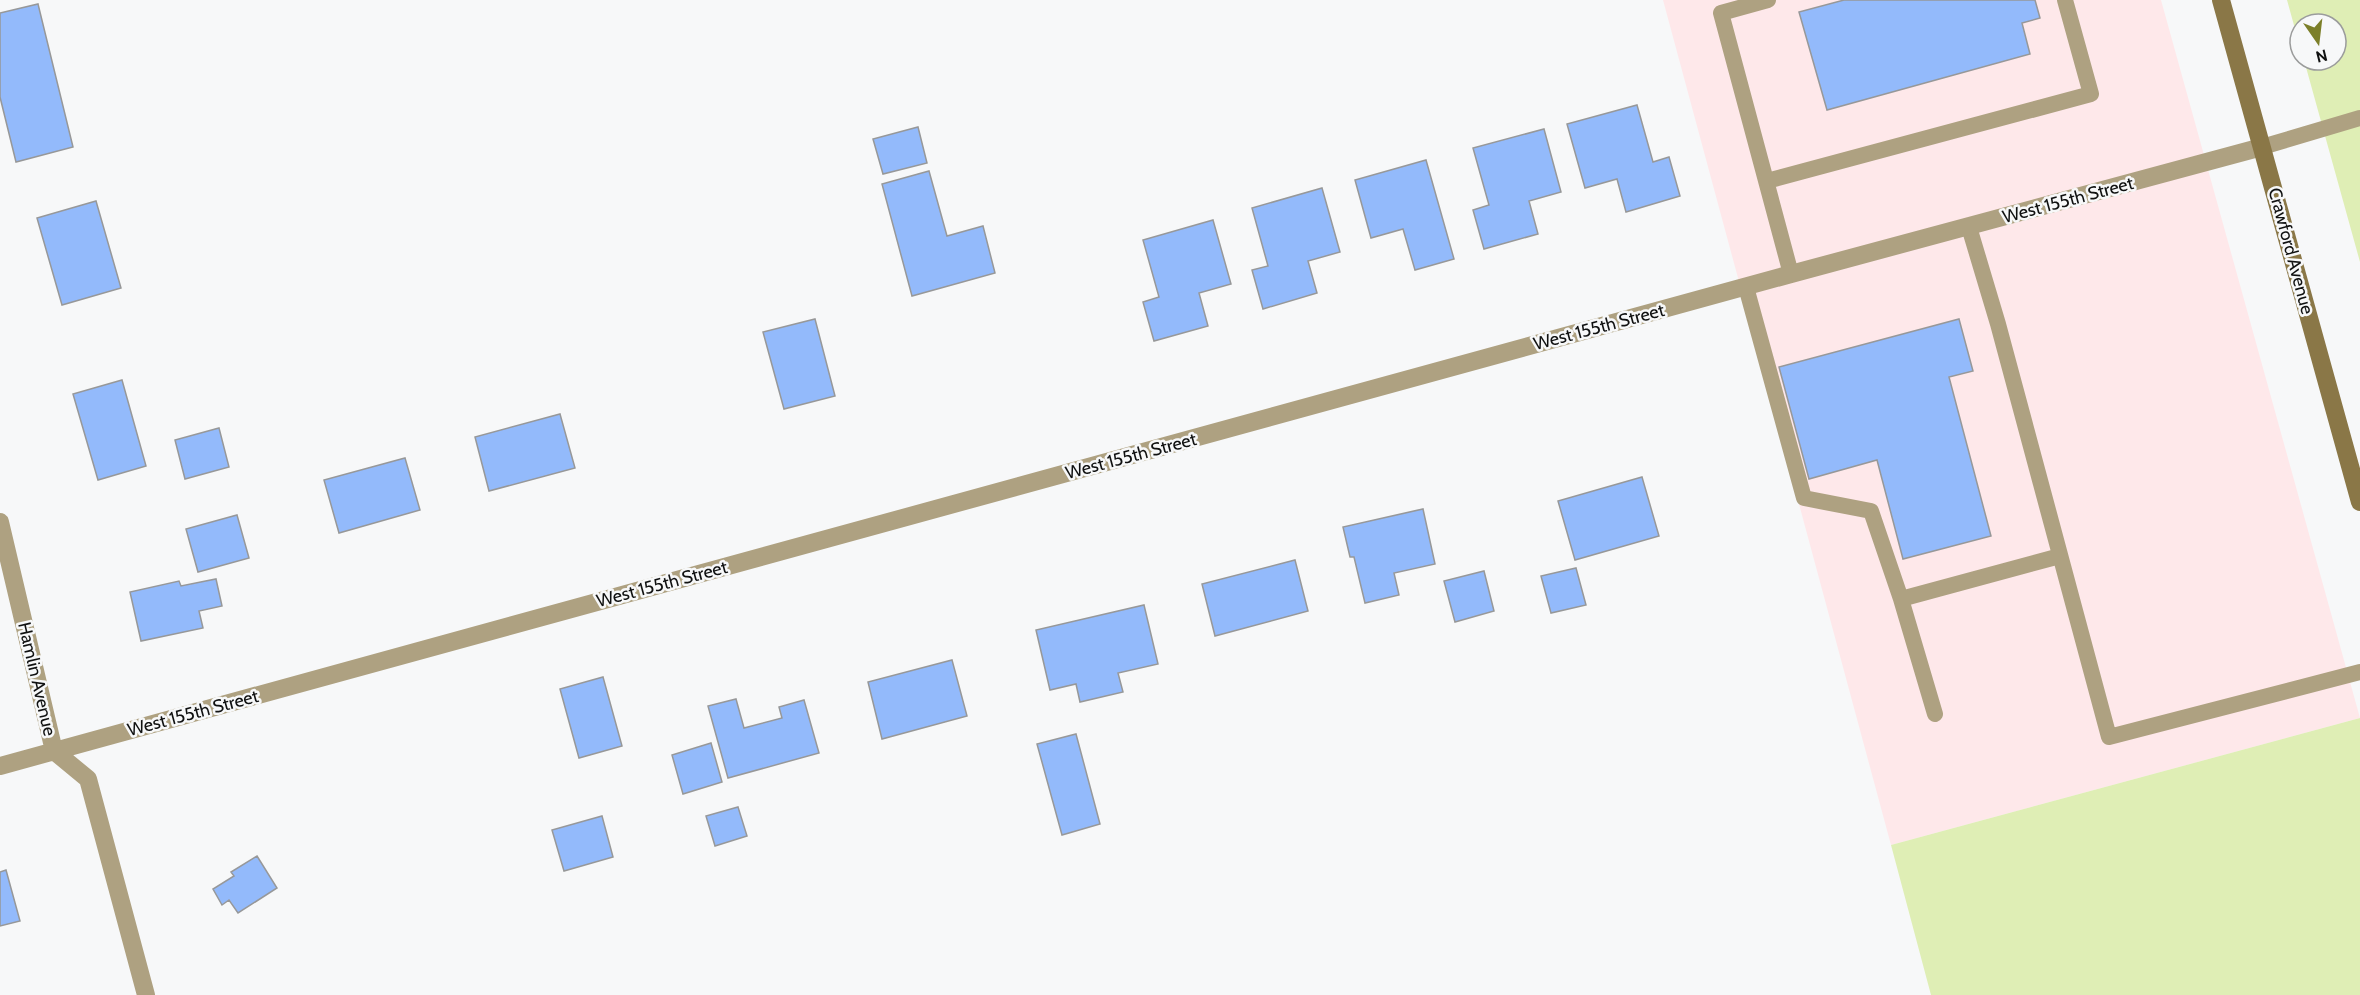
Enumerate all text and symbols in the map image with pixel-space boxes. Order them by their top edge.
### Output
north arrow [2288,12,2348,72]
text: N [2314,45,2329,67]
street label: West 155th Street [2000,172,2136,228]
street label: Crawford Avenue [2264,185,2318,317]
street label: West 155th Street [1531,299,1667,355]
street label: West 155th Street [1063,428,1199,484]
street label: West 155th Street [594,556,730,612]
street label: Hamlin Avenue [13,620,61,738]
street label: West 155th Street [125,685,261,741]

